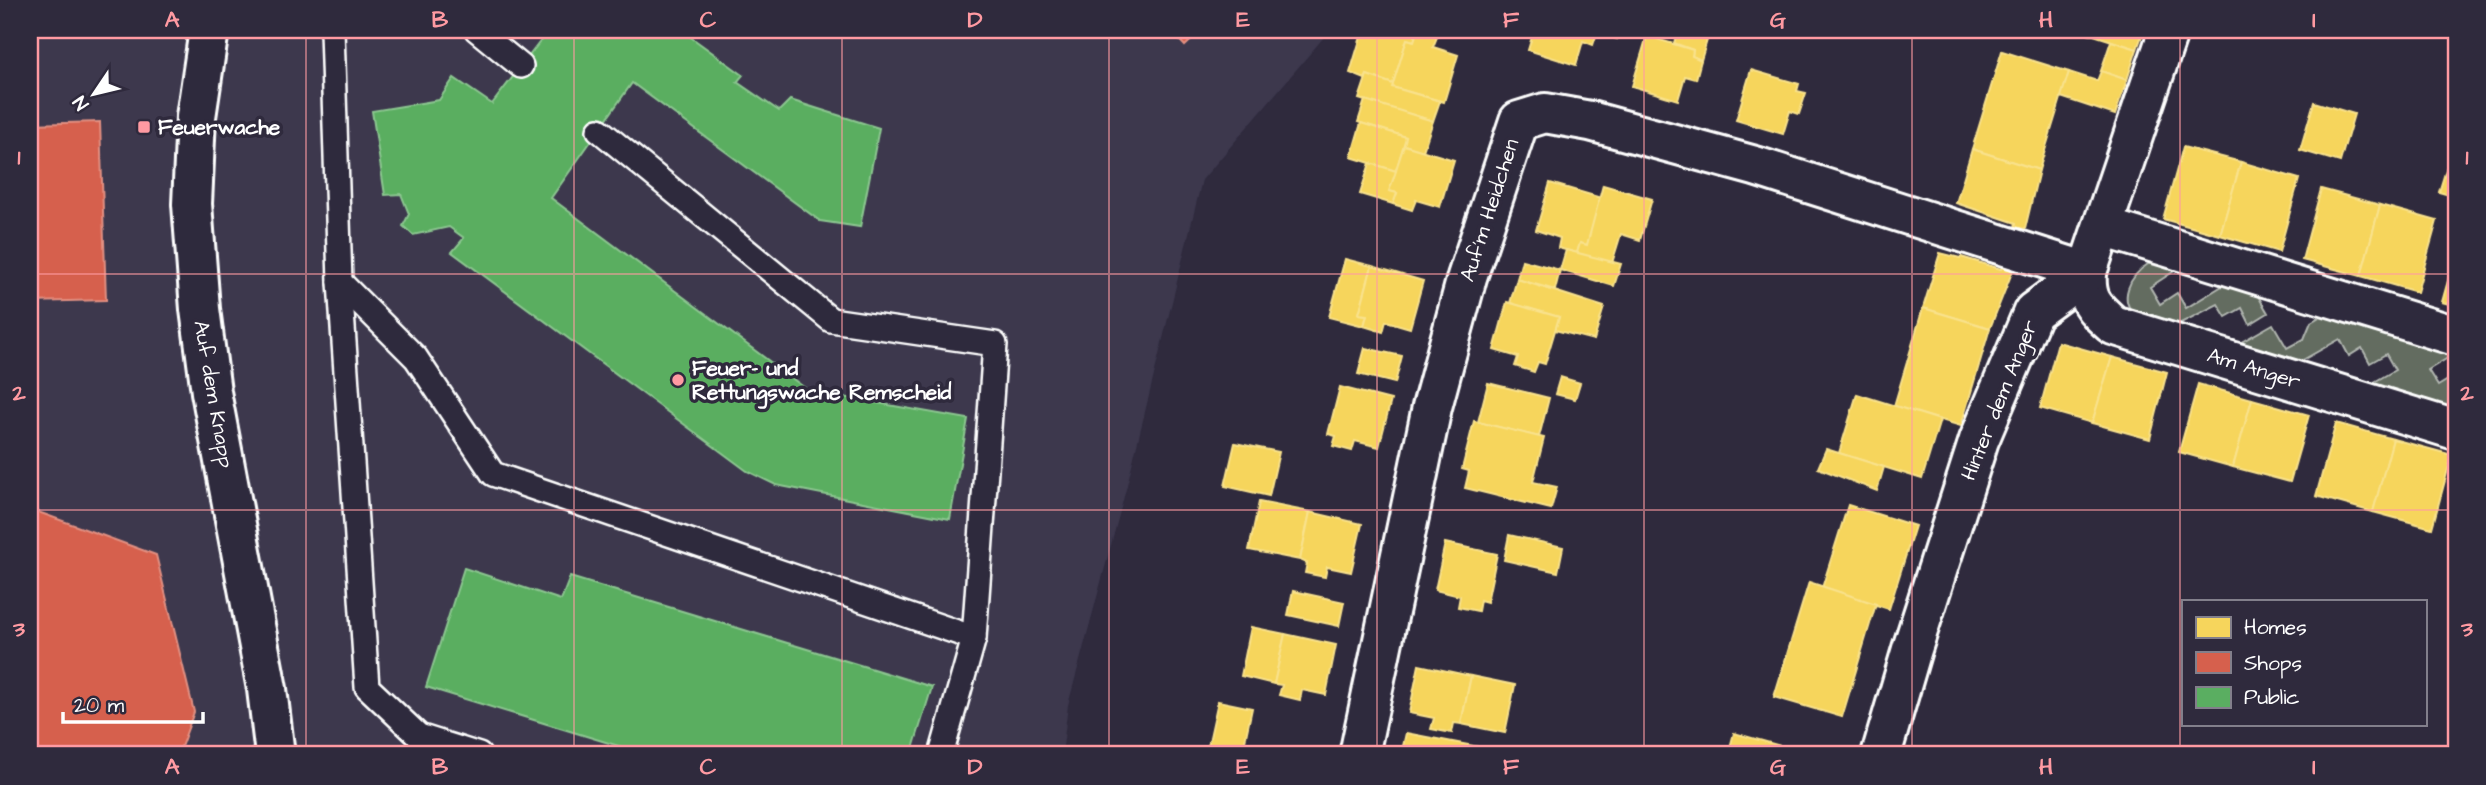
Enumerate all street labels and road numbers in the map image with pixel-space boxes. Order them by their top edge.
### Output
street label: Auf'm Heidchen [1453,135,1526,285]
street label: Hinter dem Anger [1954,315,2047,486]
street label: Auf dem Knapp [185,318,241,471]
street label: Am Anger [2203,341,2304,398]

